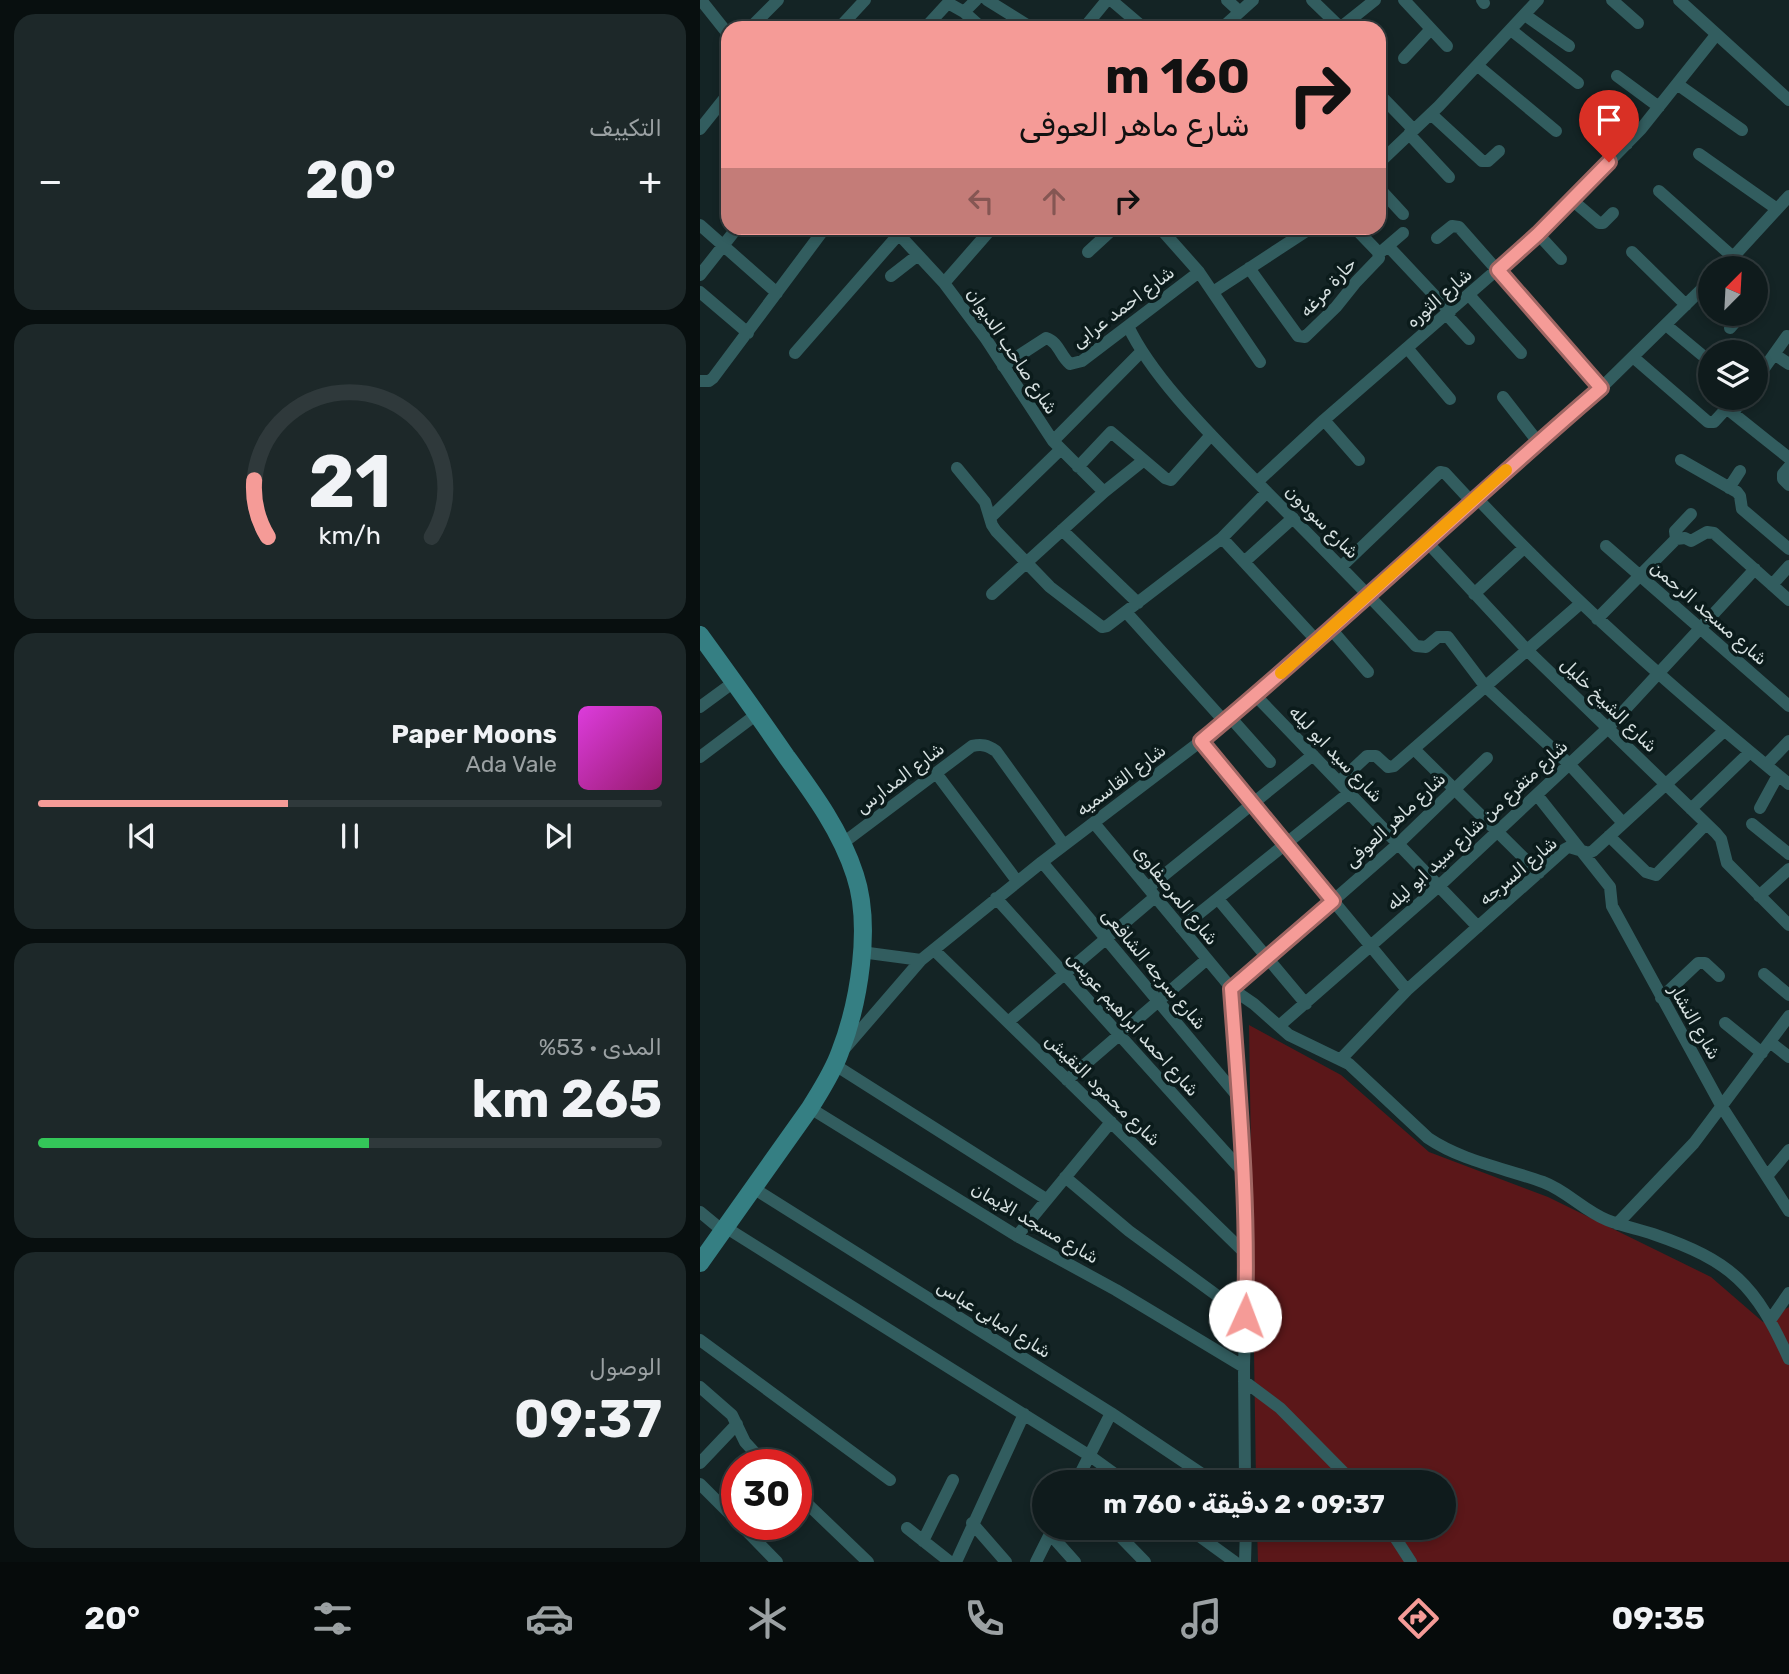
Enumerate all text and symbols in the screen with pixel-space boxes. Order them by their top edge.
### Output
text: 160 m [1105,47,1250,105]
icon: right [1274,49,1365,140]
pin [1579,90,1639,162]
icon: arrive [1590,101,1628,139]
text: شارع ماهر العوفى [1019,106,1250,144]
text: التكييف [589,114,662,142]
text: 20° [305,149,396,211]
text: − [38,158,63,204]
text: + [638,158,662,204]
icon: left [962,182,1000,220]
icon: ahead [1035,182,1073,220]
icon: right [1108,182,1146,220]
street label: حارة مرغه [1295,253,1361,321]
north arrow [1698,256,1768,326]
map controls [1698,256,1768,410]
street label: شارع احمد عرابى [1067,261,1179,354]
street label: شارع الثوره [1401,263,1477,333]
street label: شارع صاحب الديوان [961,284,1062,419]
button: layers [1698,340,1768,410]
text: 21 [308,440,392,526]
street label: شارع سودون [1280,481,1363,564]
text: km/h [319,521,381,550]
street label: شارع مسجد الرحمن [1645,556,1772,671]
street label: شارع الشيخ خليل [1554,653,1662,758]
street label: شارع سيد ابو ليله [1284,701,1388,808]
text: Paper Moons [391,719,557,750]
street label: شارع متفرع من شارع سيد ابو ليله [1382,735,1573,916]
street label: شارع المدارس [851,738,949,819]
street label: شارع القاسميه [1072,739,1171,822]
text: Ada Vale [465,750,557,778]
street label: شارع ماهر العوفى [1340,768,1451,873]
icon: previous [123,817,161,855]
icon: pause [331,817,369,855]
icon: next [539,817,577,855]
street label: شارع السرجه [1474,832,1562,911]
street label: شارع المرصفاوى [1128,841,1223,950]
street label: شارع سرجه الشافعى [1096,904,1211,1035]
street label: شارع احمد ابراهيم عويس [1061,947,1204,1102]
street label: شارع النشار [1663,980,1725,1064]
street label: شارع محمود النقيش [1040,1029,1165,1151]
text: المدى · 53% [539,1033,662,1061]
text: 265 km [472,1068,662,1130]
street label: شارع مسجد الايمان [967,1178,1103,1269]
street label: شارع امبابى عباس [932,1275,1055,1364]
position arrow [1208,1279,1282,1353]
text: الوصول [590,1353,662,1381]
text: 09:37 [514,1388,662,1450]
speed limit sign: 30 [721,1449,812,1540]
text: 09:37 · 2 دقيقة · 760 m [1103,1489,1385,1520]
icon: filters [308,1594,357,1643]
icon: car [525,1594,574,1643]
icon: climate [743,1594,792,1643]
icon: phone [960,1594,1009,1643]
icon: music [1177,1594,1226,1643]
icon: directions [1394,1594,1443,1643]
text: 20° [84,1599,140,1637]
text: 09:35 [1612,1599,1705,1637]

